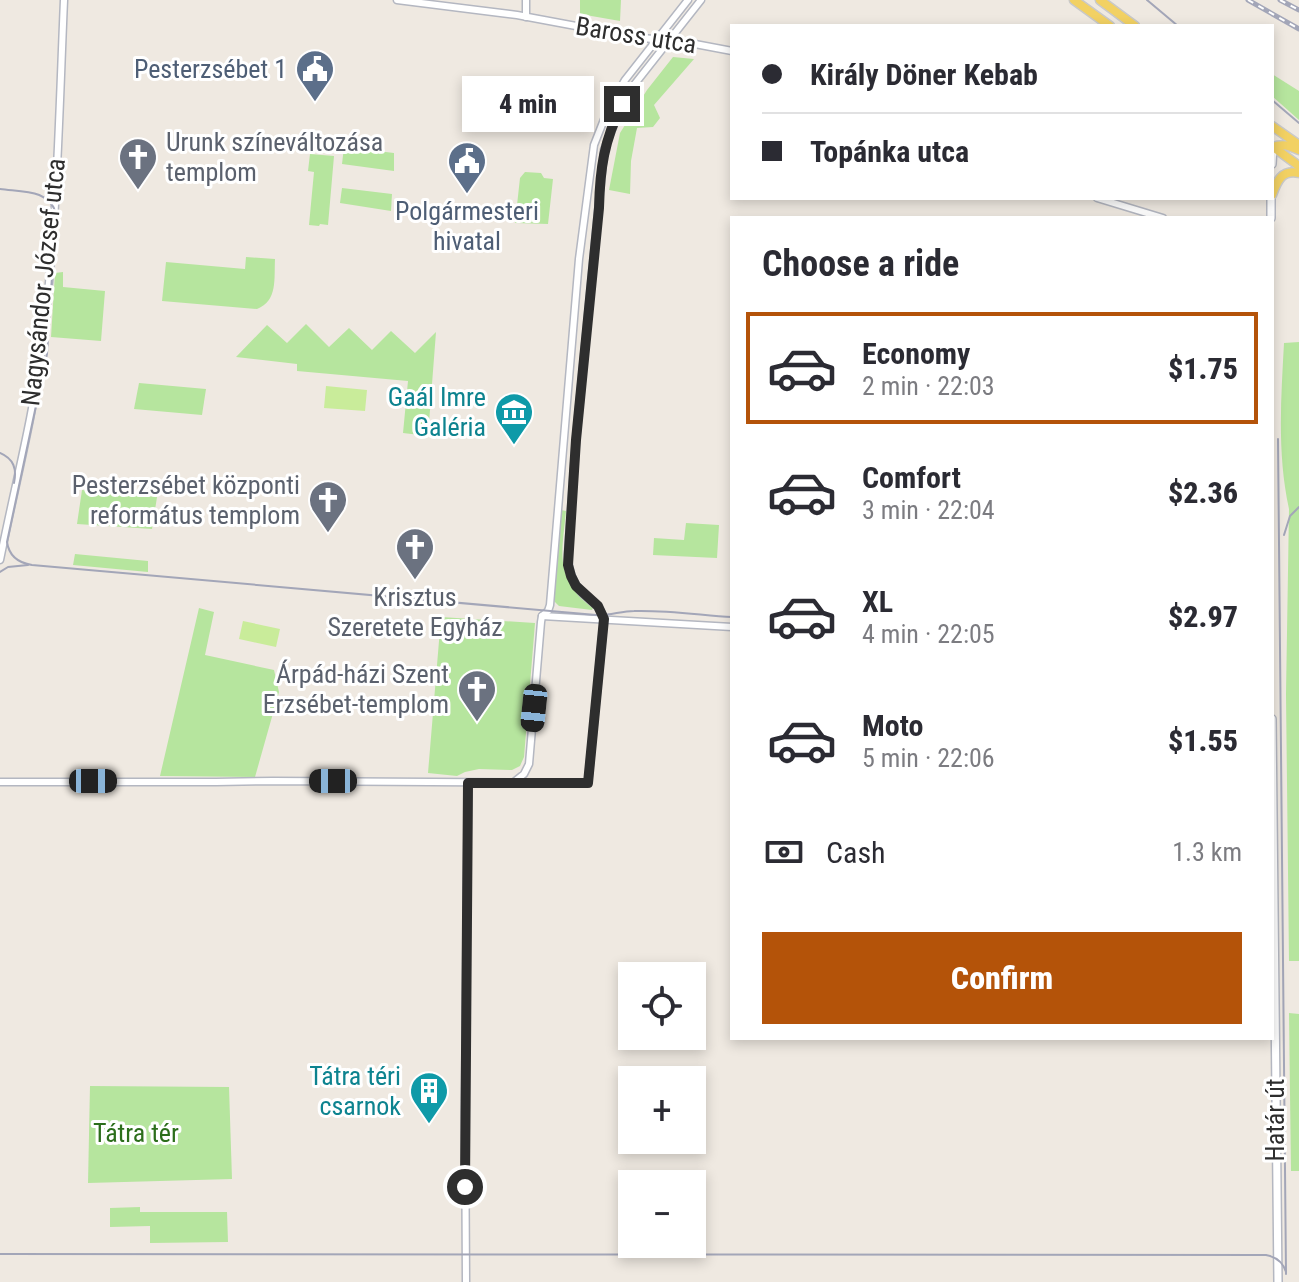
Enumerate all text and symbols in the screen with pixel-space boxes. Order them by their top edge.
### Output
street label: Baross utca [574,11,698,59]
public building icon: Pesterzsébet 1 [294,48,336,103]
place label: Pesterzsébet 1 [134,54,287,84]
text: Király Döner Kebab [810,57,1038,92]
callout: 4 min [462,76,594,132]
route end [604,86,640,122]
text: 4 min [499,89,557,119]
place label: Urunk színeváltozása templom [166,127,383,187]
text: Topánka utca [810,134,969,169]
church icon: Urunk színeváltozása templom [117,136,159,191]
public building icon: Polgármesteri hivatal [446,140,488,195]
street label: Nagysándor József utca [15,157,71,407]
place label: Polgármesteri hivatal [395,196,539,256]
text: Choose a ride [762,243,959,285]
icon: car [766,332,838,404]
text: Economy [862,336,970,371]
text: $1.75 [1168,351,1238,386]
text: 2 min · 22:03 [862,371,995,401]
place label: Gaál Imre Galéria [388,382,486,442]
museum icon: Gaál Imre Galéria [493,391,535,446]
icon: car [766,456,838,528]
text: Comfort [862,460,961,495]
place label: Pesterzsébet központi református templom [72,470,300,530]
text: $2.36 [1168,475,1238,510]
church icon: Pesterzsébet központi református templom [307,479,349,534]
text: 3 min · 22:04 [862,495,995,525]
church icon: Krisztus Szeretete Egyház [394,526,436,581]
icon: car [766,580,838,652]
place label: Krisztus Szeretete Egyház [327,582,503,642]
text: XL [862,584,893,619]
text: $2.97 [1168,599,1238,634]
text: 4 min · 22:05 [862,619,995,649]
place label: Árpád-házi Szent Erzsébet-templom [263,659,449,719]
church icon: Árpád-házi Szent Erzsébet-templom [456,668,498,723]
car [520,683,548,733]
icon: car [766,704,838,776]
text: Moto [862,708,923,743]
text: $1.55 [1168,723,1238,758]
text: 5 min · 22:06 [862,743,995,773]
car [69,769,117,793]
car [309,769,357,793]
icon: cash [762,830,806,874]
text: Cash [826,835,886,870]
text: 1.3 km [1172,837,1242,867]
button: Confirm [762,932,1242,1024]
map controls [618,962,706,1258]
button: locate [618,962,706,1050]
place label: Tátra téri csarnok [309,1061,401,1121]
button: + [618,1066,706,1154]
building icon: Tátra téri csarnok [408,1070,450,1125]
street label: Határ út [1260,1079,1290,1161]
park label: Tátra tér [93,1118,179,1148]
route start [447,1169,483,1205]
button: − [618,1170,706,1258]

